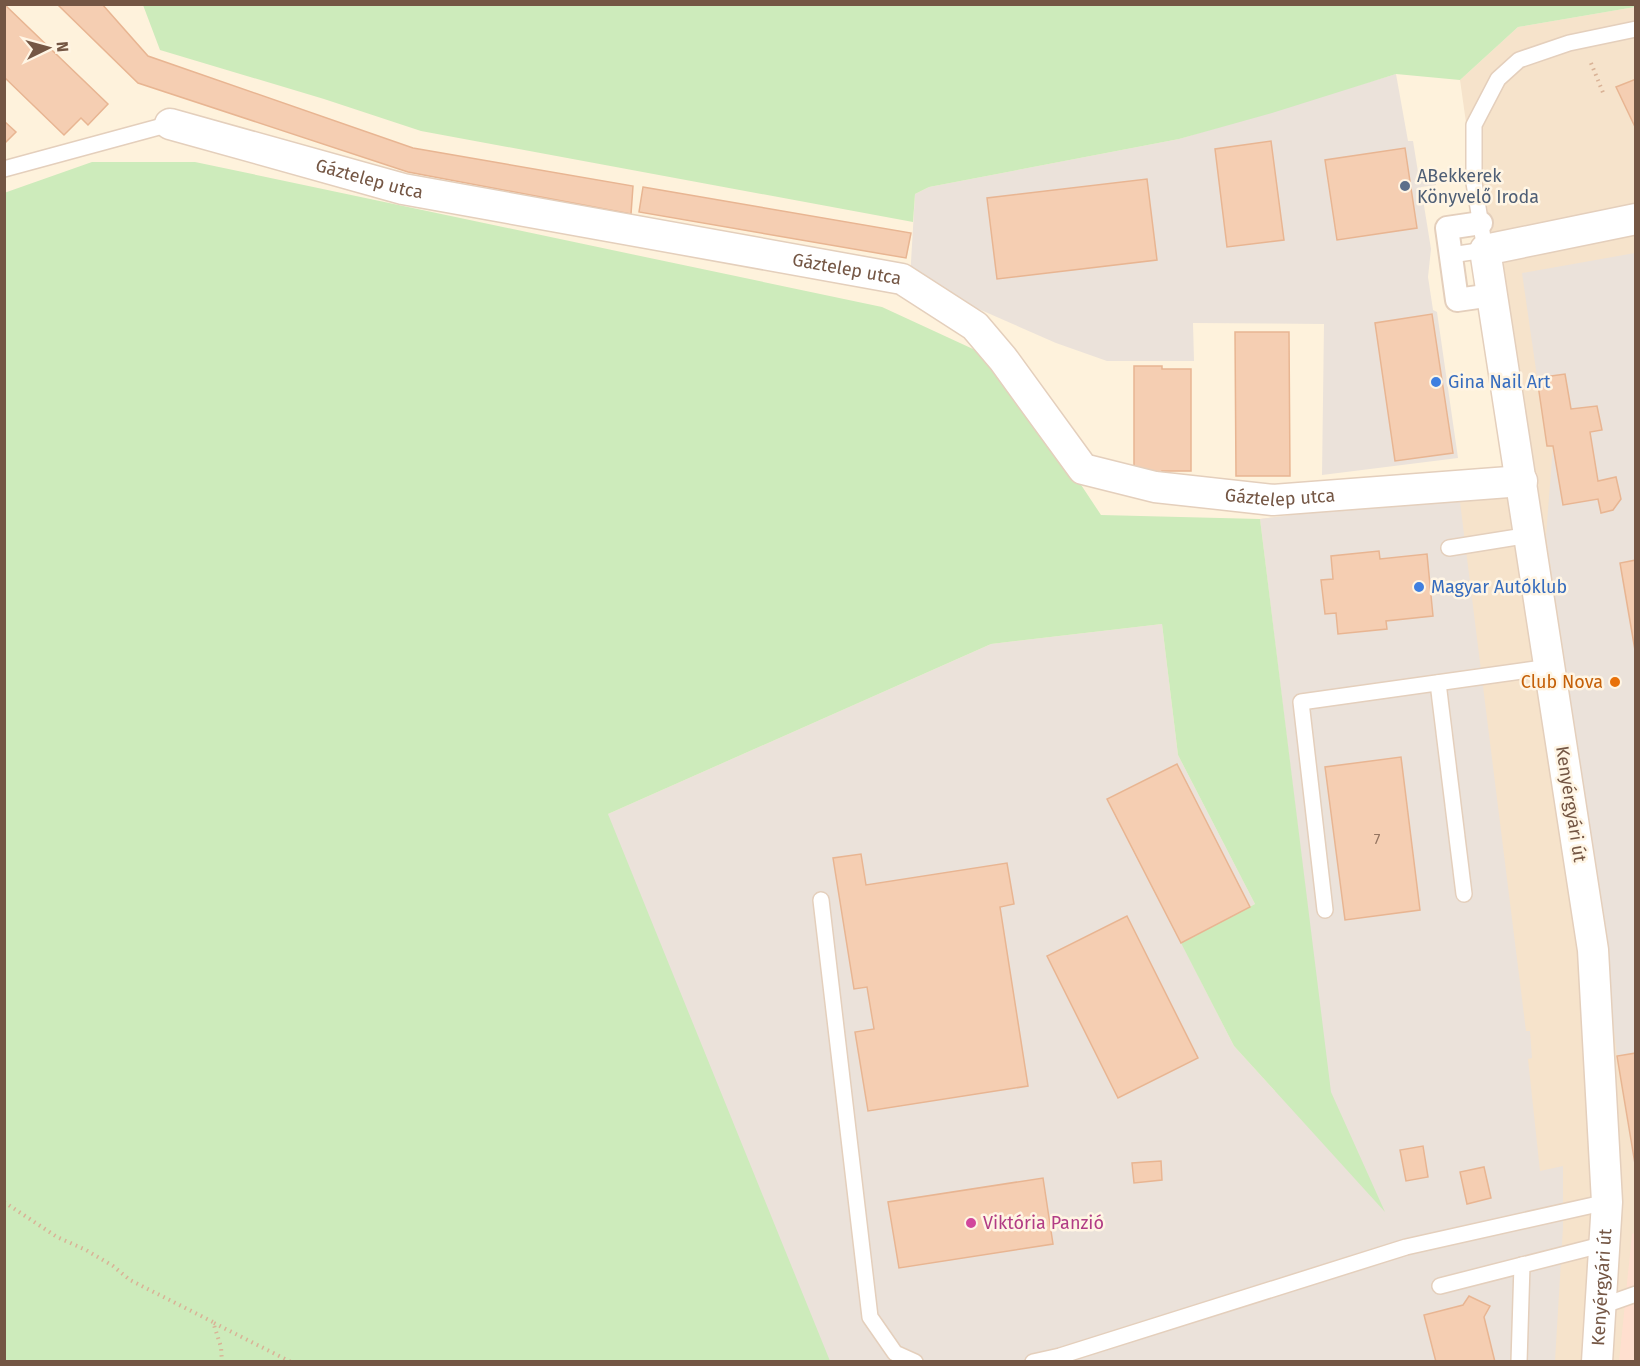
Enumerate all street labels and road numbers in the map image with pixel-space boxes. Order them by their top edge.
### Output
street label: Gáztelep utca [313,154,425,203]
street label: Gáztelep utca [791,248,903,290]
street label: Gáztelep utca [1224,484,1336,511]
street label: Kenyérgyári út [1551,744,1591,864]
street label: Kenyérgyári út [1587,1227,1616,1346]

